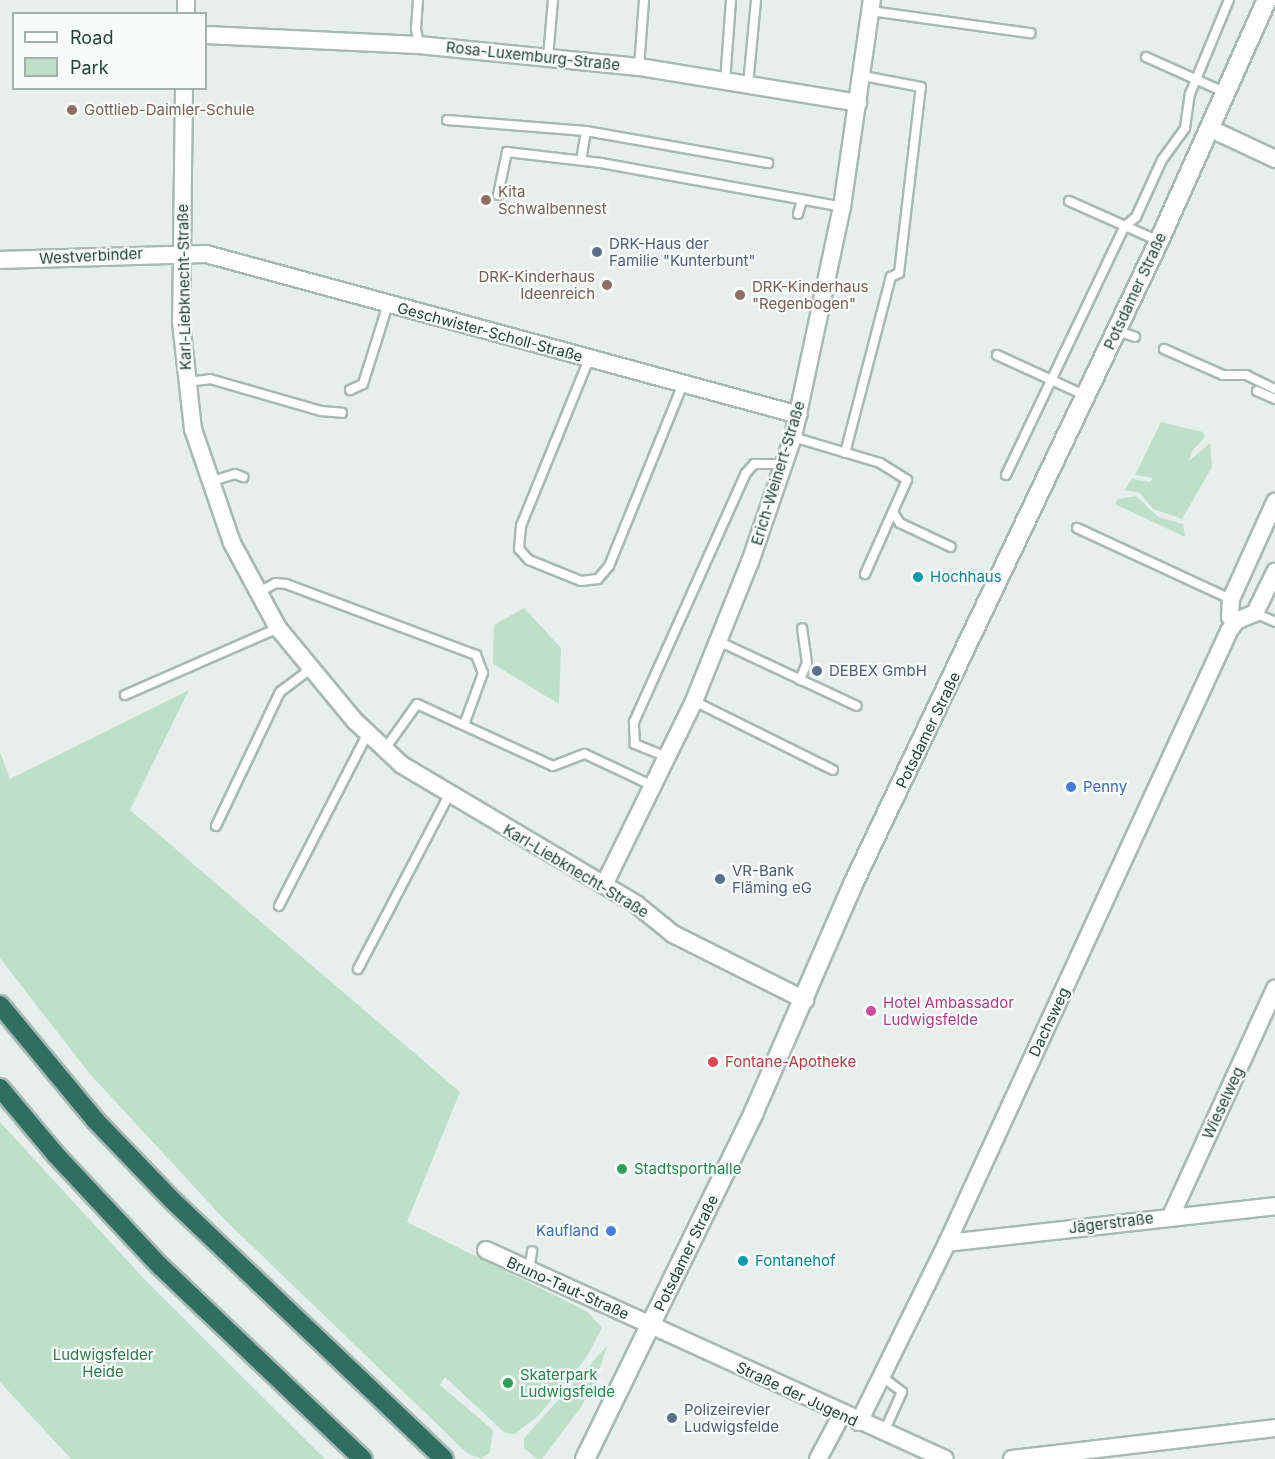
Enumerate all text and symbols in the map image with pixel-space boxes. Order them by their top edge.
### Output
legend [12,12,207,90]
text: Road [70,27,113,48]
street label: Rosa-Luxemburg-Straße [445,38,621,74]
text: Park [70,57,109,78]
place label: Gottlieb-Daimler-Schule [84,101,254,119]
marker: Gottlieb-Daimler-Schule [65,103,79,117]
place label: Kita Schwalbennest [498,182,607,217]
marker: Kita Schwalbennest [479,193,493,207]
street label: Karl-Liebknecht-Straße [174,204,194,370]
street label: Potsdamer Straße [1100,230,1170,352]
place label: DRK-Haus der Familie "Kunterbunt" [609,234,755,269]
street label: Westverbinder [39,244,143,268]
marker: DRK-Haus der Familie "Kunterbunt" [590,245,604,259]
place label: DRK-Kinderhaus Ideenreich [478,267,595,302]
place label: DRK-Kinderhaus "Regenbogen" [752,277,869,312]
marker: DRK-Kinderhaus Ideenreich [600,278,614,292]
marker: DRK-Kinderhaus "Regenbogen" [733,288,747,302]
street label: Geschwister-Scholl-Straße [395,299,585,365]
street label: Erich-Weinert-Straße [747,399,809,547]
place label: Hochhaus [930,568,1002,586]
marker: Hochhaus [911,570,925,584]
place label: DEBEX GmbH [829,662,927,680]
marker: DEBEX GmbH [810,664,824,678]
street label: Potsdamer Straße [892,669,964,791]
place label: Penny [1083,778,1127,796]
marker: Penny [1064,780,1078,794]
street label: Karl-Liebknecht-Straße [500,820,652,922]
place label: VR-Bank Fläming eG [732,861,812,896]
marker: VR-Bank Fläming eG [713,872,727,886]
street label: Dachsweg [1025,984,1073,1060]
place label: Hotel Ambassador Ludwigsfelde [883,993,1014,1028]
marker: Hotel Ambassador Ludwigsfelde [864,1004,878,1018]
place label: Fontane-Apotheke [725,1053,856,1071]
marker: Fontane-Apotheke [706,1055,720,1069]
street label: Wieselweg [1198,1064,1248,1142]
place label: Stadtsporthalle [634,1160,741,1178]
marker: Stadtsporthalle [615,1162,629,1176]
street label: Potsdamer Straße [650,1192,722,1314]
street label: Jägerstraße [1067,1209,1155,1237]
place label: Kaufland [536,1222,599,1240]
marker: Kaufland [604,1224,618,1238]
place label: Fontanehof [755,1252,836,1270]
street label: Bruno-Taut-Straße [504,1253,632,1323]
marker: Fontanehof [736,1254,750,1268]
park label: Ludwigsfelder Heide [53,1345,153,1380]
street label: Straße der Jugend [733,1358,861,1430]
place label: Skaterpark Ludwigsfelde [520,1365,615,1400]
marker: Skaterpark Ludwigsfelde [501,1376,515,1390]
place label: Polizeirevier Ludwigsfelde [684,1400,779,1435]
marker: Polizeirevier Ludwigsfelde [665,1411,679,1425]

